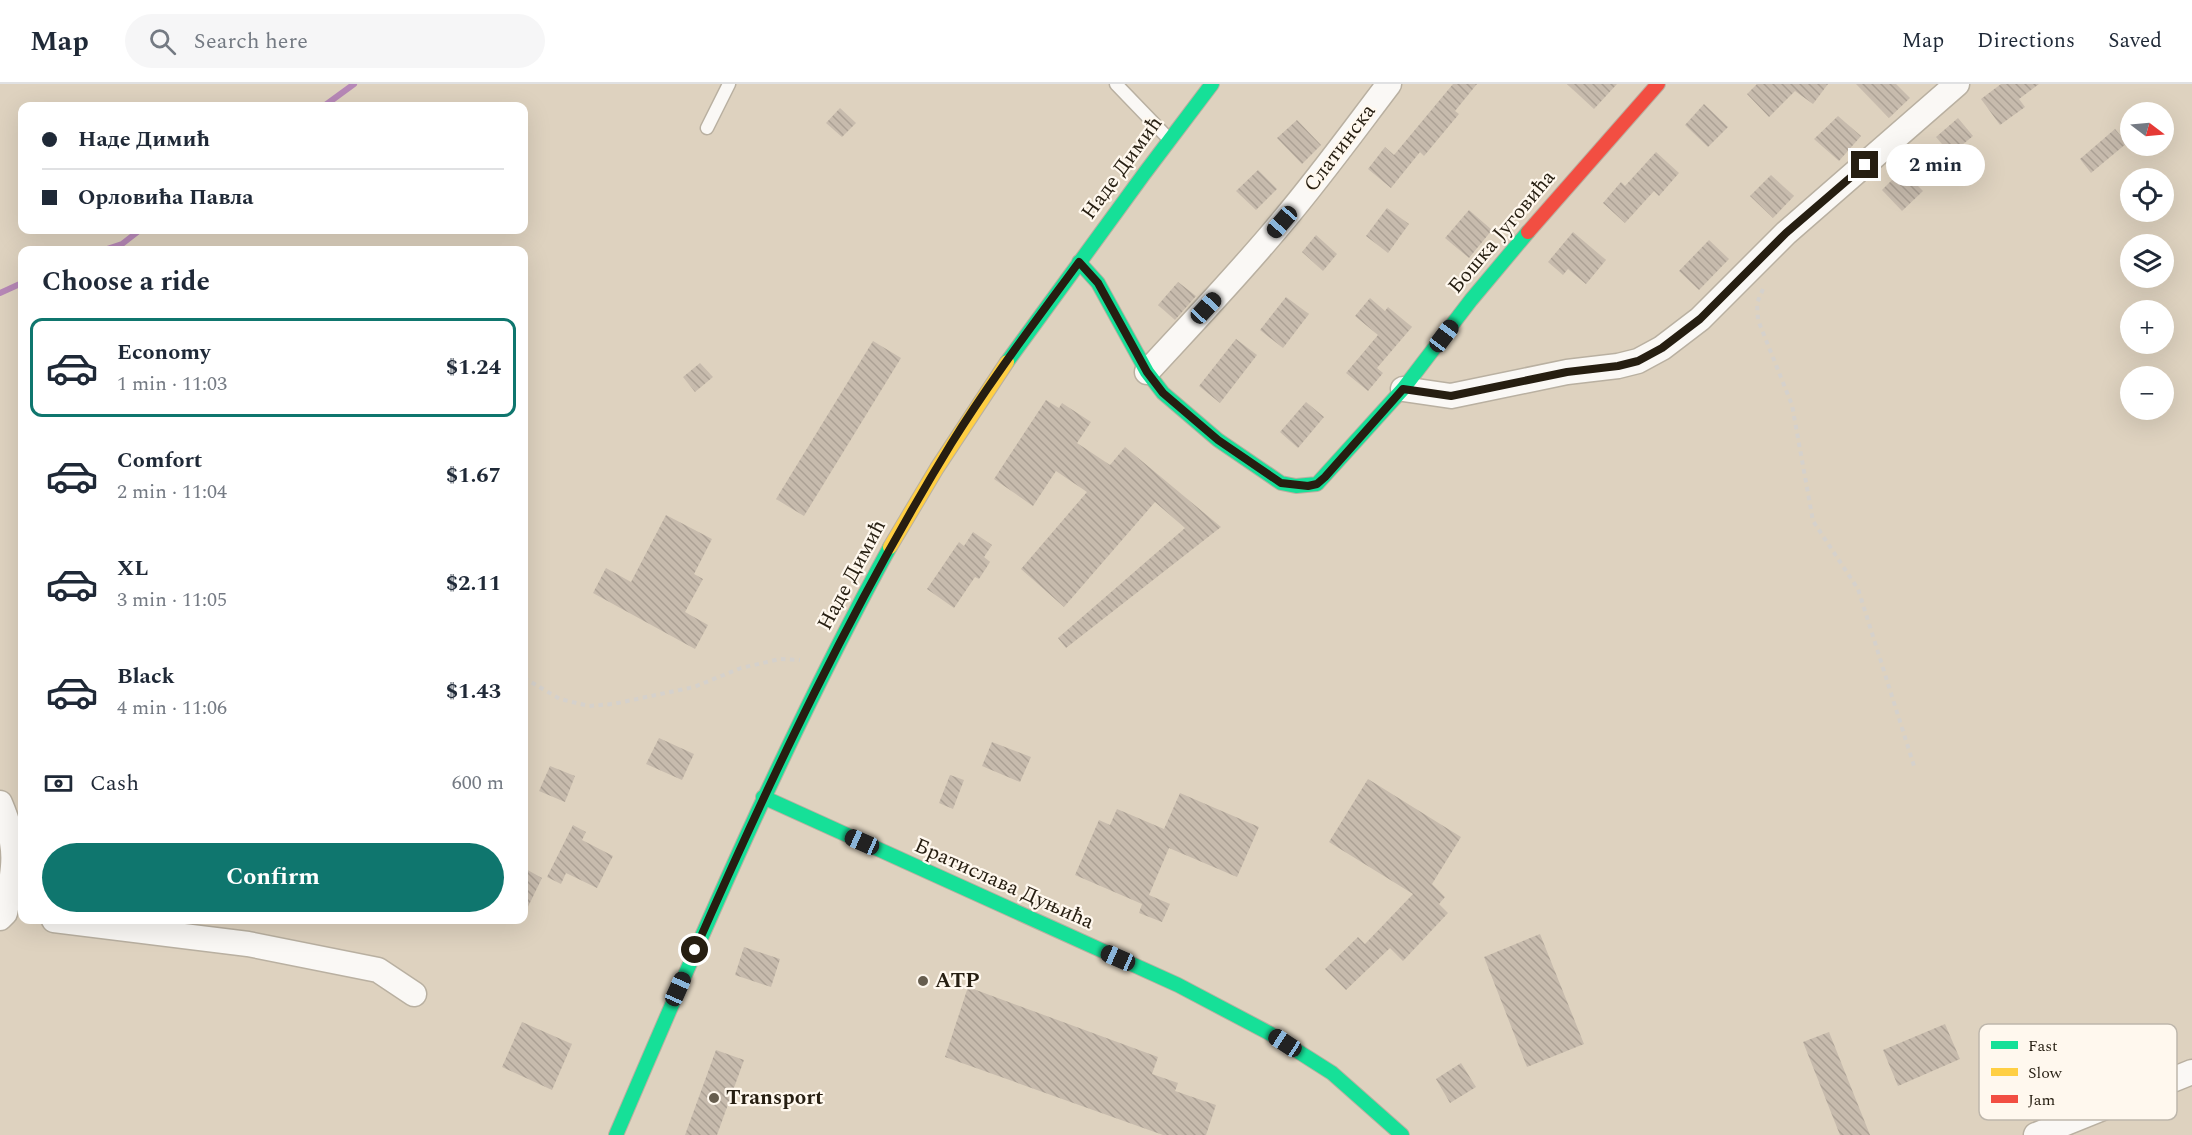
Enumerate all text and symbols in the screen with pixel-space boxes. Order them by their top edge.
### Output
search box [125,14,545,68]
text: Map [30,20,89,63]
icon: search [146,25,179,58]
text: Search here [194,25,308,58]
text: Map [1902,25,1944,57]
text: Directions [1977,25,2075,57]
text: Saved [2108,25,2162,57]
street label: Слатинска [1296,96,1384,199]
north arrow [2120,102,2174,156]
map controls [2120,102,2174,420]
street label: Наде Димић [1073,109,1171,227]
text: Наде Димић [78,123,210,156]
callout: 2 min [1886,144,1985,186]
text: 2 min [1909,150,1962,180]
route end [1851,151,1878,178]
street label: Бошка Југовића [1440,162,1564,301]
button: locate [2120,168,2174,222]
text: Орловића Павла [78,181,254,214]
car [1263,203,1301,241]
button: layers [2120,234,2174,288]
text: Choose a ride [42,261,210,303]
car [1187,289,1225,327]
button: + [2120,300,2174,354]
car [1426,316,1462,356]
text: Economy [117,336,210,369]
icon: car [45,341,99,395]
text: $1.24 [446,351,501,384]
button: − [2120,366,2174,420]
text: 1 min · 11:03 [117,369,227,399]
text: Comfort [117,444,202,477]
icon: car [45,449,99,503]
text: $1.67 [446,459,501,492]
text: 2 min · 11:04 [117,477,227,507]
street label: Наде Димић [809,514,895,636]
text: XL [117,552,148,585]
icon: car [45,557,99,611]
text: $2.11 [446,567,501,600]
text: 3 min · 11:05 [117,585,227,615]
text: Black [117,660,175,693]
icon: car [45,665,99,719]
text: $1.43 [446,675,501,708]
text: 4 min · 11:06 [117,693,227,723]
icon: cash [42,767,75,800]
text: Cash [90,767,139,800]
text: 600 m [452,768,504,798]
car [842,826,882,858]
street label: Братислава Дуњића [909,830,1100,938]
button: Confirm [42,843,504,912]
route start [681,936,708,963]
car [1098,942,1138,974]
place label: ATP [935,965,980,997]
car [662,969,694,1009]
marker: ATP [916,974,930,988]
legend [1979,1024,2177,1120]
car [1265,1026,1305,1060]
text: Fast [2028,1034,2058,1058]
text: Slow [2028,1061,2063,1085]
place label: Transport [726,1082,823,1114]
text: Jam [2028,1088,2056,1112]
marker: Transport [707,1091,721,1105]

